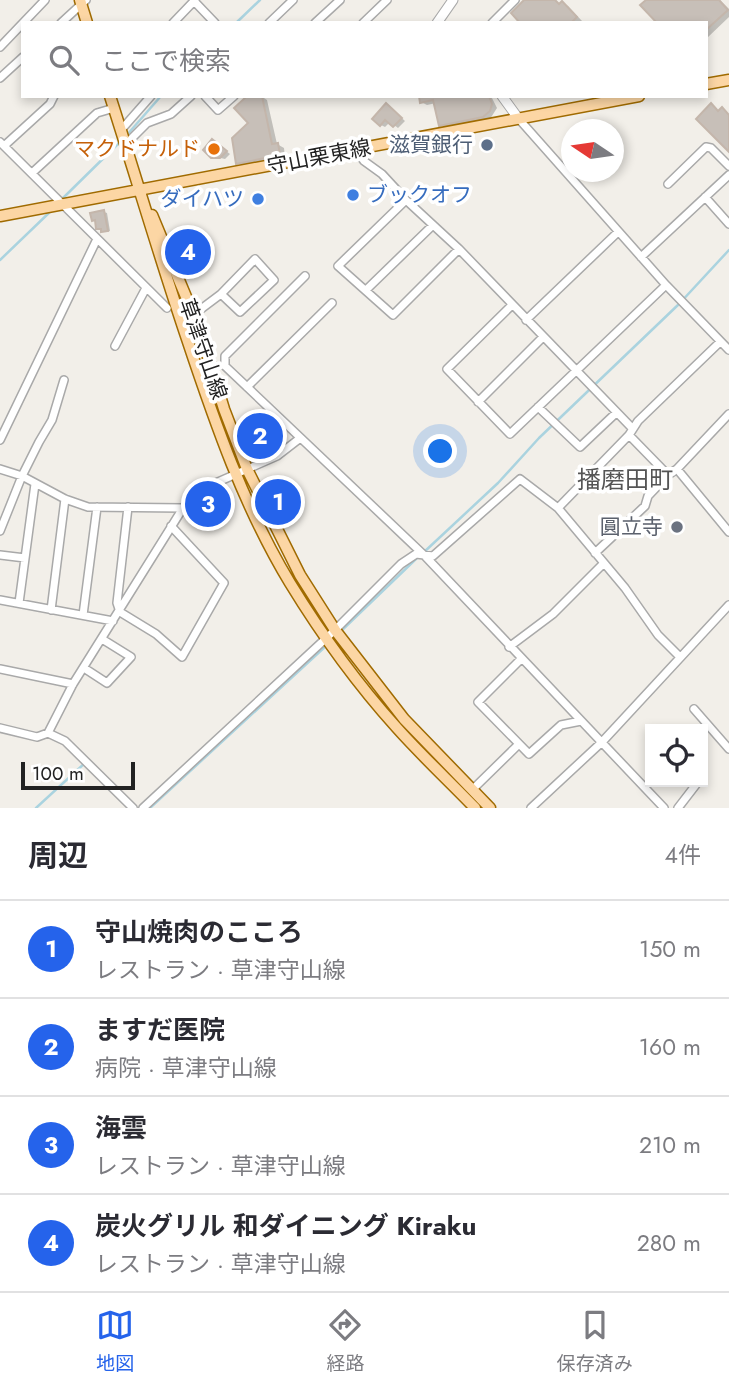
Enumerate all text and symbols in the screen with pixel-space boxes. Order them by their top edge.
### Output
search box [21,21,708,98]
icon: search [45,41,83,79]
text: ここで検索 [101,42,231,80]
north arrow [561,119,624,182]
place label: 滋賀銀行 [389,130,473,160]
street label: 守山栗東線 [265,132,373,182]
place label: マクドナルド [74,134,200,164]
marker: 滋賀銀行 [479,137,495,153]
marker: マクドナルド [206,141,222,157]
place label: ブックオフ [367,180,472,210]
place label: ダイハツ [160,184,244,214]
marker: ブックオフ [345,187,361,203]
marker: ダイハツ [250,191,266,207]
pin: 4 [165,226,211,278]
street label: 草津守山線 [172,294,234,404]
pin: 2 [237,410,283,462]
your location [423,434,457,468]
district label: 播磨田町 [577,462,673,497]
pin: 1 [255,476,301,528]
pin: 3 [185,478,231,530]
place label: 圓立寺 [600,512,663,542]
marker: 圓立寺 [669,519,685,535]
map controls [645,724,708,787]
button: locate [645,724,708,787]
scale bar [21,759,135,791]
text: 100 m [32,760,84,787]
text: 周辺 [28,834,88,877]
text: 4件 [665,838,701,872]
text: 守山焼肉のこころ [95,913,303,951]
text: 1 [45,932,57,966]
text: 150 m [639,932,701,966]
text: レストラン · 草津守山線 [95,953,346,987]
text: ますだ医院 [95,1011,225,1049]
text: 2 [43,1030,59,1064]
text: 160 m [639,1030,701,1064]
text: 病院 · 草津守山線 [95,1051,277,1085]
text: 海雲 [95,1109,147,1147]
text: 3 [44,1128,58,1162]
text: 210 m [639,1128,701,1162]
text: レストラン · 草津守山線 [95,1149,346,1183]
text: 炭火グリル 和ダイニング Kiraku [95,1207,476,1245]
text: 4 [43,1226,59,1260]
text: 280 m [637,1226,701,1260]
text: レストラン · 草津守山線 [95,1247,346,1281]
tab: 地図 [96,1306,134,1377]
tab: 経路 [326,1306,365,1377]
tab: 保存済み [557,1306,633,1377]

